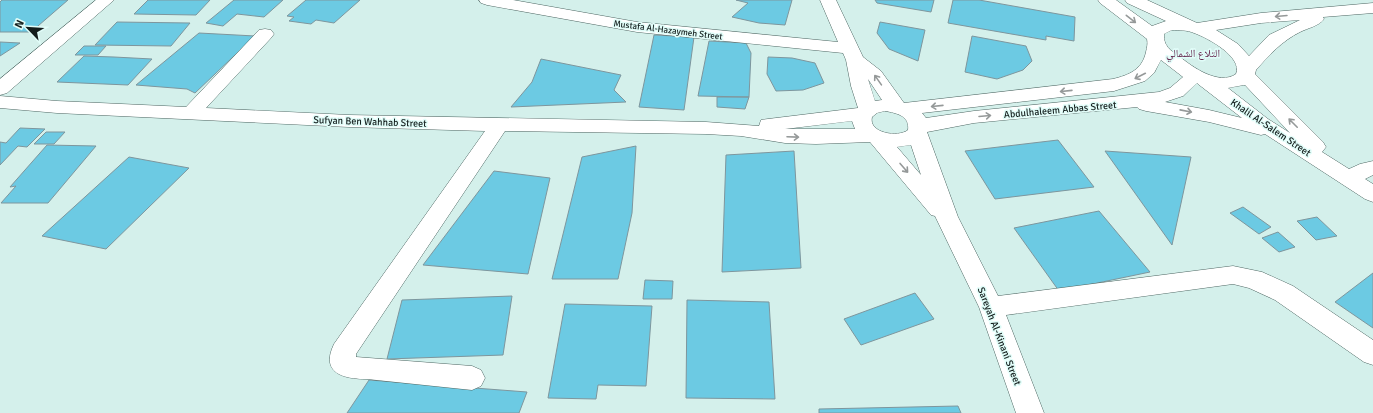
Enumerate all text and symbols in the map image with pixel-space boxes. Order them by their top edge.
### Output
north arrow [8,8,48,48]
one-way arrow [1275,13,1288,20]
one-way arrow [1125,14,1136,23]
text: N [12,18,27,30]
street label: Mustafa Al-Hazaymeh Street [613,18,723,43]
district label: التلاع الشمالي [1166,47,1220,62]
one-way arrow [1134,72,1146,80]
one-way arrow [874,74,882,85]
one-way arrow [1060,87,1073,95]
street label: Khalil Al-Salem Street [1228,97,1313,159]
street label: Abdulhaleem Abbas Street [1003,99,1117,121]
one-way arrow [931,102,944,109]
one-way arrow [1179,108,1192,116]
one-way arrow [978,113,991,120]
street label: Sufyan Ben Wahhab Street [313,114,427,130]
one-way arrow [1288,118,1298,128]
one-way arrow [786,133,799,140]
one-way arrow [899,163,908,173]
street label: Sareyah Al-Kinani Street [975,286,1024,388]

